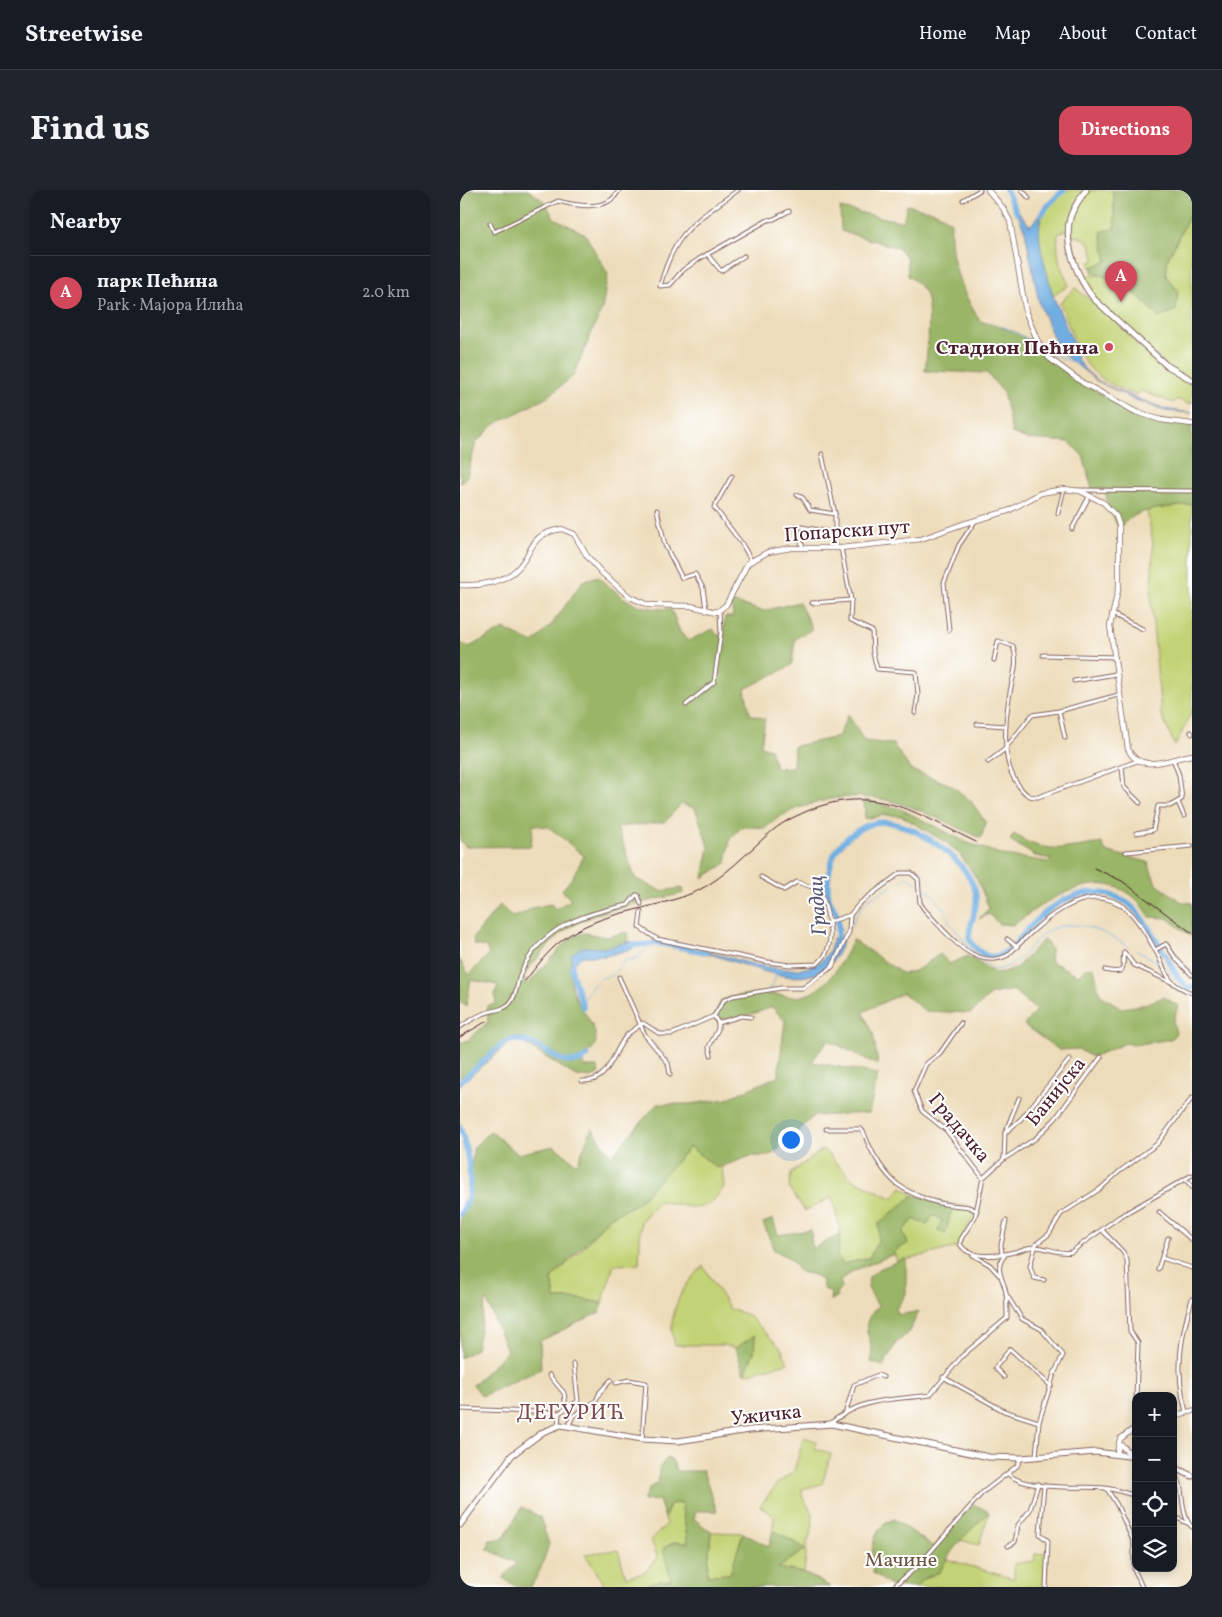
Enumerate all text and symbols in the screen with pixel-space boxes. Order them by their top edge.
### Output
text: Streetwise [25,18,143,52]
text: Home [919,22,967,47]
text: Map [995,22,1031,47]
text: About [1059,22,1107,47]
text: Contact [1135,22,1197,47]
text: Find us [30,106,150,154]
button: Directions [1059,106,1192,155]
text: Nearby [50,208,121,237]
pin: A [1105,261,1137,302]
text: парк Пећина [97,269,218,295]
text: A [60,282,72,304]
text: 2.0 km [362,282,410,304]
text: Park · Мајора Илића [97,295,244,317]
place label: Стадион Пећина [936,335,1099,363]
marker: Стадион Пећина [1103,341,1115,353]
street label: Попарски пут [783,514,911,550]
water label: Градац [802,875,835,937]
street label: Банијска [1020,1052,1093,1133]
street label: Градачка [921,1087,996,1169]
your location [778,1127,804,1153]
map controls [1132,1392,1177,1572]
button: + [1132,1392,1177,1437]
district label: ДЕГУРИЋ [516,1398,626,1429]
street label: Ужичка [729,1398,803,1434]
button: − [1132,1437,1177,1482]
button: locate [1132,1482,1177,1527]
button: layers [1132,1527,1177,1572]
park label: Мачине [865,1547,937,1575]

